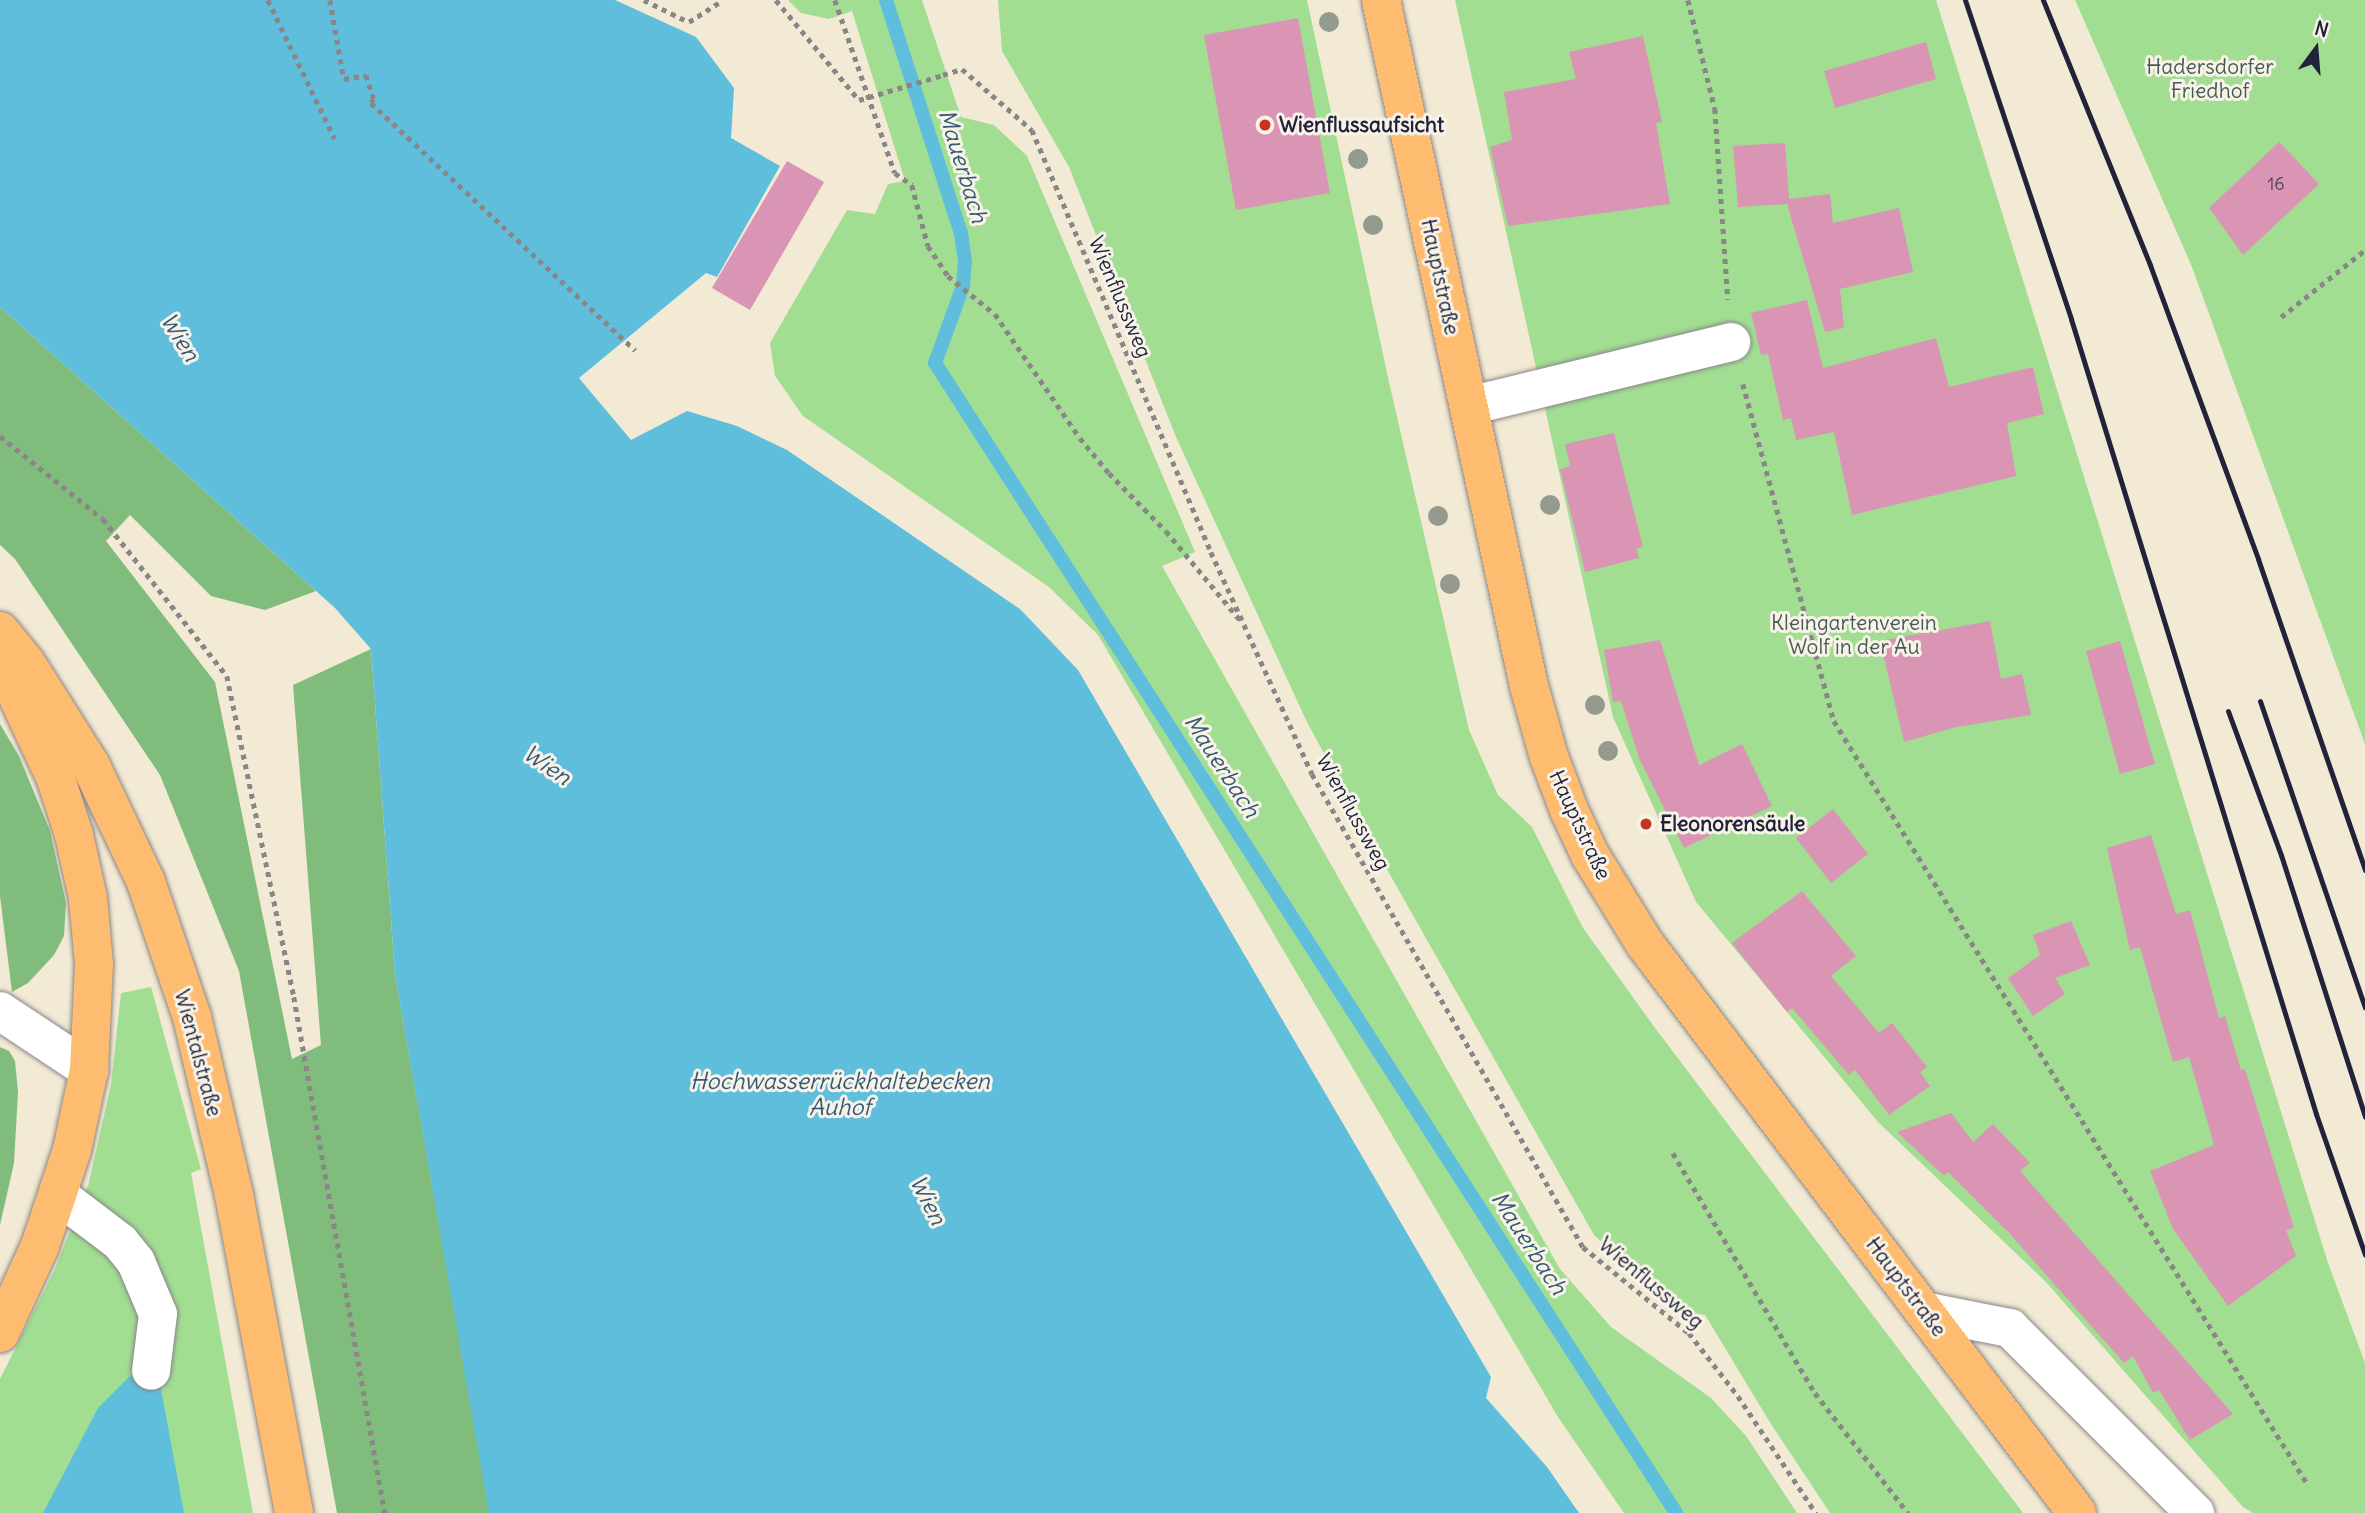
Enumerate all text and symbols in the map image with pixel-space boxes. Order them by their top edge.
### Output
north arrow [2281,14,2351,84]
text: N [2312,15,2331,42]
park label: Hadersdorfer Friedhof [2146,54,2274,104]
water label: Mauerbach [933,106,993,226]
place label: Wienflussaufsicht [1279,112,1444,138]
marker: Wienflussaufsicht [1257,117,1273,133]
house number: 16 [2267,173,2285,195]
street label: Hauptstraße [1415,217,1465,337]
street label: Wienflussweg [1083,232,1157,362]
water label: Wien [155,308,205,366]
park label: Kleingartenverein Wolf in der Au [1771,610,1937,660]
water label: Mauerbach [1178,709,1266,823]
water label: Wien [518,739,576,791]
street label: Wienflussweg [1311,749,1395,875]
street label: Hauptstraße [1544,766,1616,884]
place label: Eleonorensäule [1660,811,1805,837]
marker: Eleonorensäule [1638,816,1654,832]
street label: Wientalstraße [169,987,227,1119]
water label: Hochwasserrückhaltebecken Auhof [690,1067,990,1121]
water label: Wien [904,1171,952,1229]
water label: Mauerbach [1485,1186,1573,1300]
street label: Wienflussweg [1593,1232,1709,1334]
street label: Hauptstraße [1860,1232,1952,1342]

